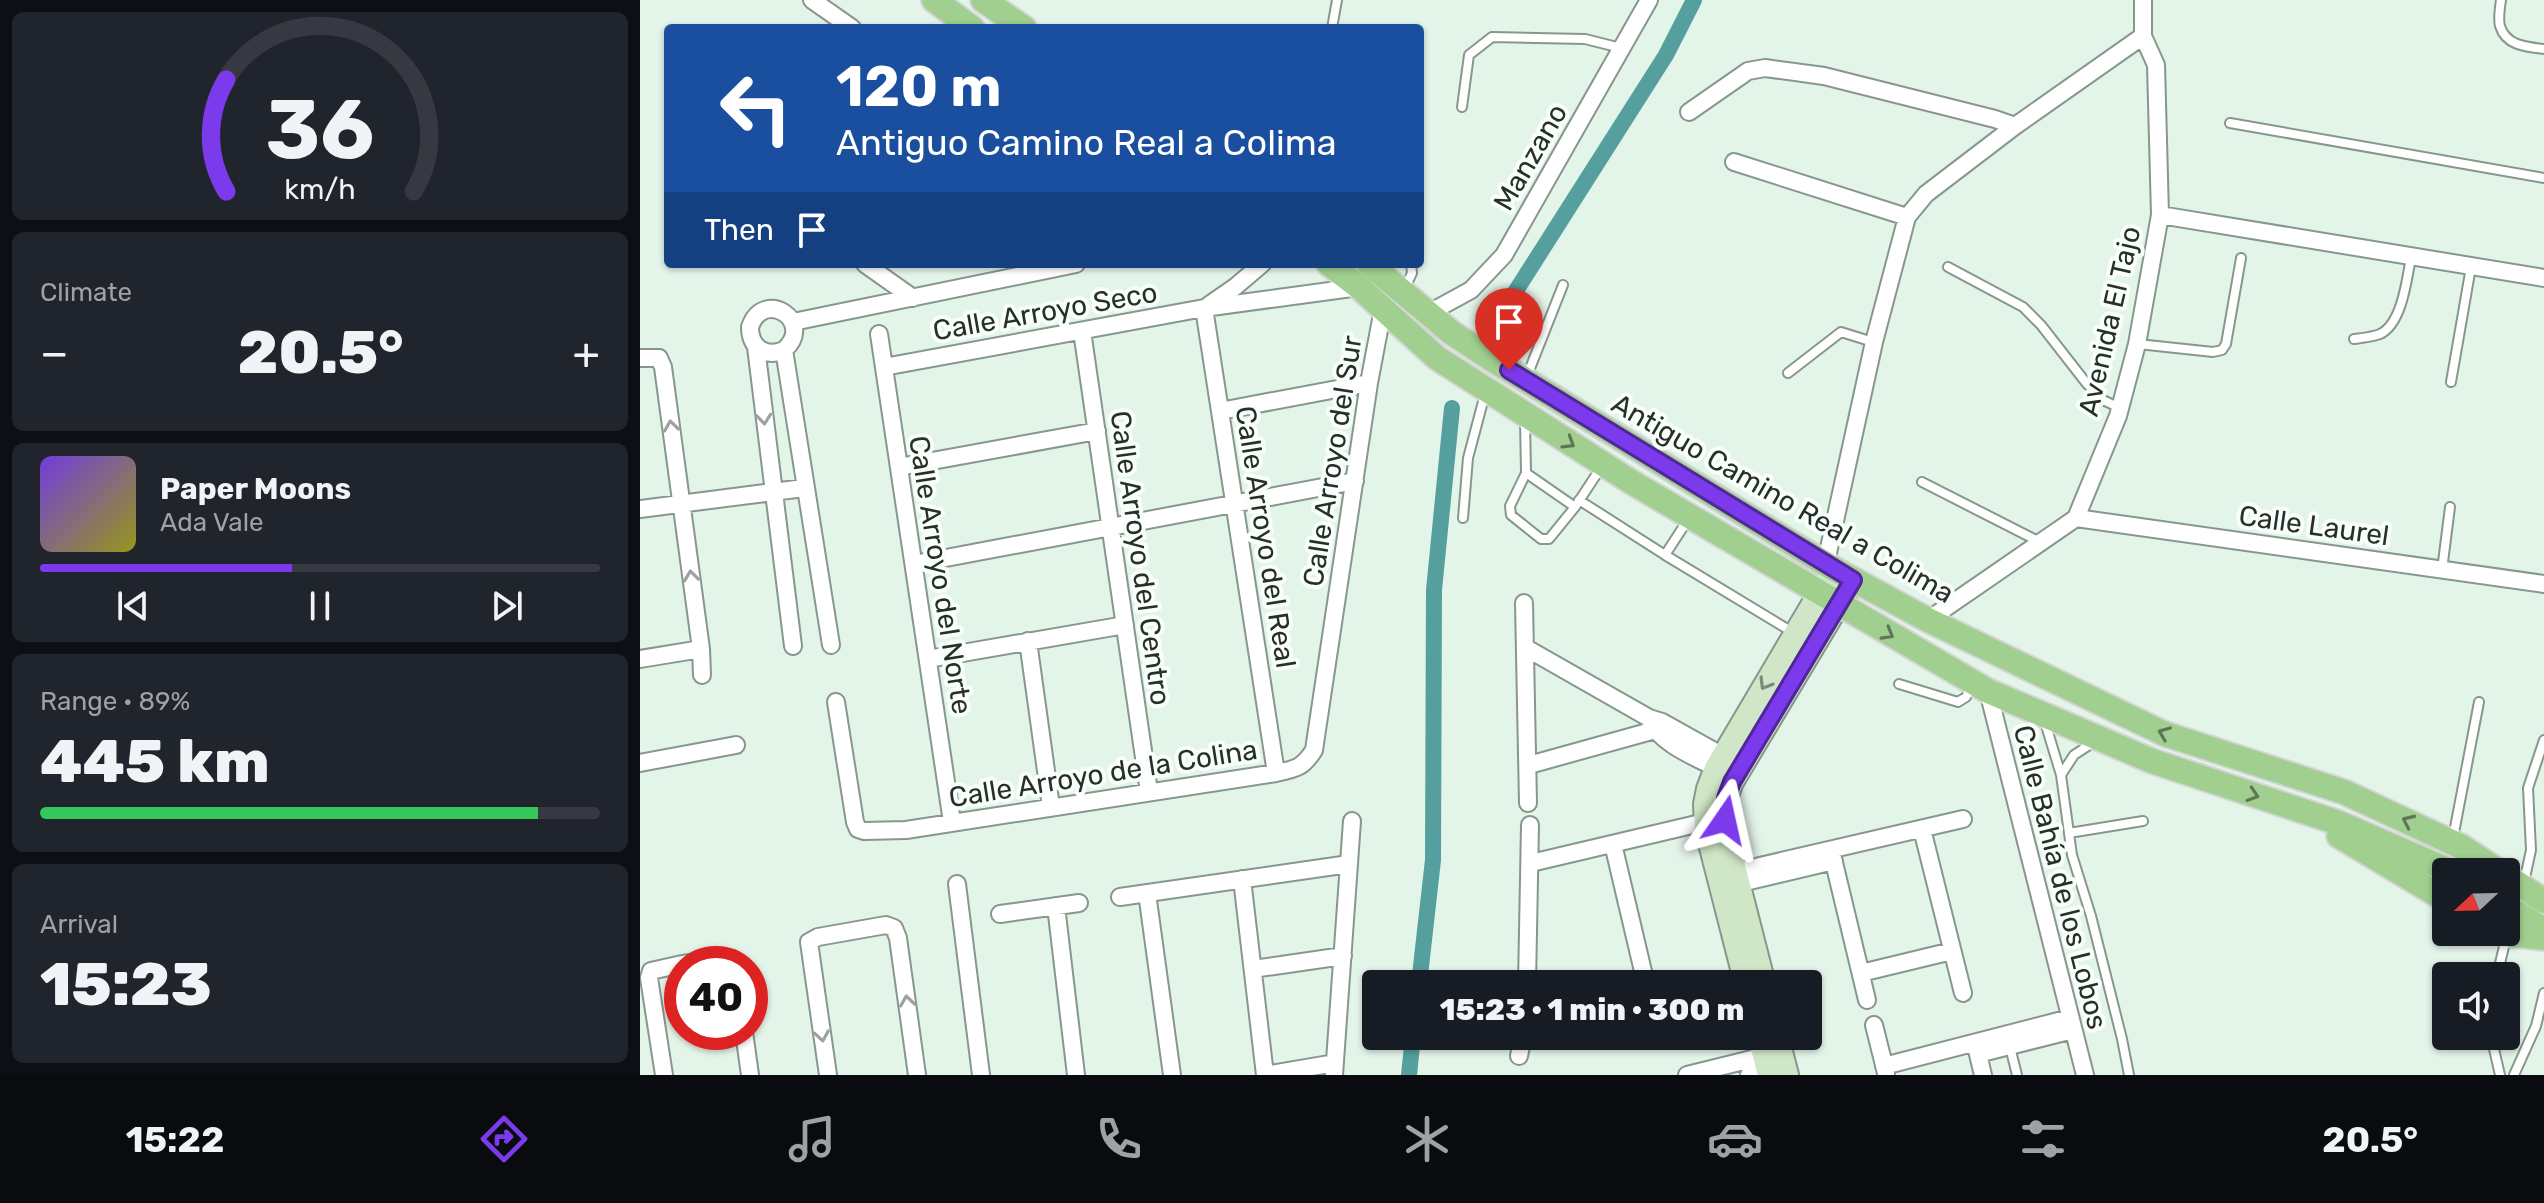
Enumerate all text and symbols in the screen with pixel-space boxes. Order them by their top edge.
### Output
text: 120 m [836,54,1002,120]
icon: left [704,56,808,160]
text: 36 [266,80,374,179]
street label: Manzano [1487,98,1574,216]
text: Antiguo Camino Real a Colima [836,121,1337,164]
text: km/h [284,172,356,206]
icon: arrive [790,208,834,252]
text: Then [704,212,774,248]
street label: Avenida El Tajo [2072,223,2147,419]
street label: Calle Arroyo Seco [930,276,1160,347]
text: Climate [40,277,132,308]
pin [1475,288,1543,370]
icon: arrive [1487,300,1531,344]
text: 20.5° [238,317,403,388]
text: − [40,327,69,379]
text: + [573,327,600,379]
street label: Calle Arroyo del Sur [1296,333,1369,589]
street label: Antiguo Camino Real a Colima [1606,387,1960,610]
street label: Calle Arroyo del Real [1228,404,1303,670]
street label: Calle Arroyo del Centro [1103,409,1178,708]
one-way arrow [756,413,773,426]
one-way arrow [663,419,680,433]
street label: Calle Arroyo del Norte [902,433,979,717]
one-way arrow [1560,433,1575,448]
text: Paper Moons [160,471,351,507]
street label: Calle Laurel [2237,499,2391,552]
text: Ada Vale [160,507,264,538]
one-way arrow [683,569,700,582]
icon: previous [111,584,155,628]
icon: pause [298,584,342,628]
icon: next [485,584,529,628]
one-way arrow [1879,624,1894,640]
one-way arrow [1759,675,1775,690]
text: Range · 89% [40,686,190,717]
street label: Calle Bahía de los Lobos [2007,722,2114,1033]
text: 445 km [40,726,270,797]
one-way arrow [2157,726,2172,742]
street label: Calle Arroyo de la Colina [947,733,1260,814]
position arrow [1683,778,1767,862]
one-way arrow [2246,786,2259,802]
one-way arrow [2401,815,2416,831]
north arrow [2432,858,2520,946]
map controls [2432,858,2520,1050]
text: Arrival [40,909,118,940]
speed limit sign: 40 [664,946,768,1050]
text: 15:23 [40,949,212,1020]
button: sound [2432,962,2520,1050]
text: 15:23 · 1 min · 300 m [1440,992,1744,1028]
one-way arrow [899,994,916,1008]
one-way arrow [813,1029,830,1043]
icon: directions [476,1111,532,1167]
icon: music [784,1111,840,1167]
icon: phone [1091,1111,1147,1167]
icon: climate [1399,1111,1455,1167]
icon: car [1707,1111,1763,1167]
icon: filters [2015,1111,2071,1167]
text: 15:22 [126,1118,224,1161]
text: 20.5° [2322,1118,2418,1161]

